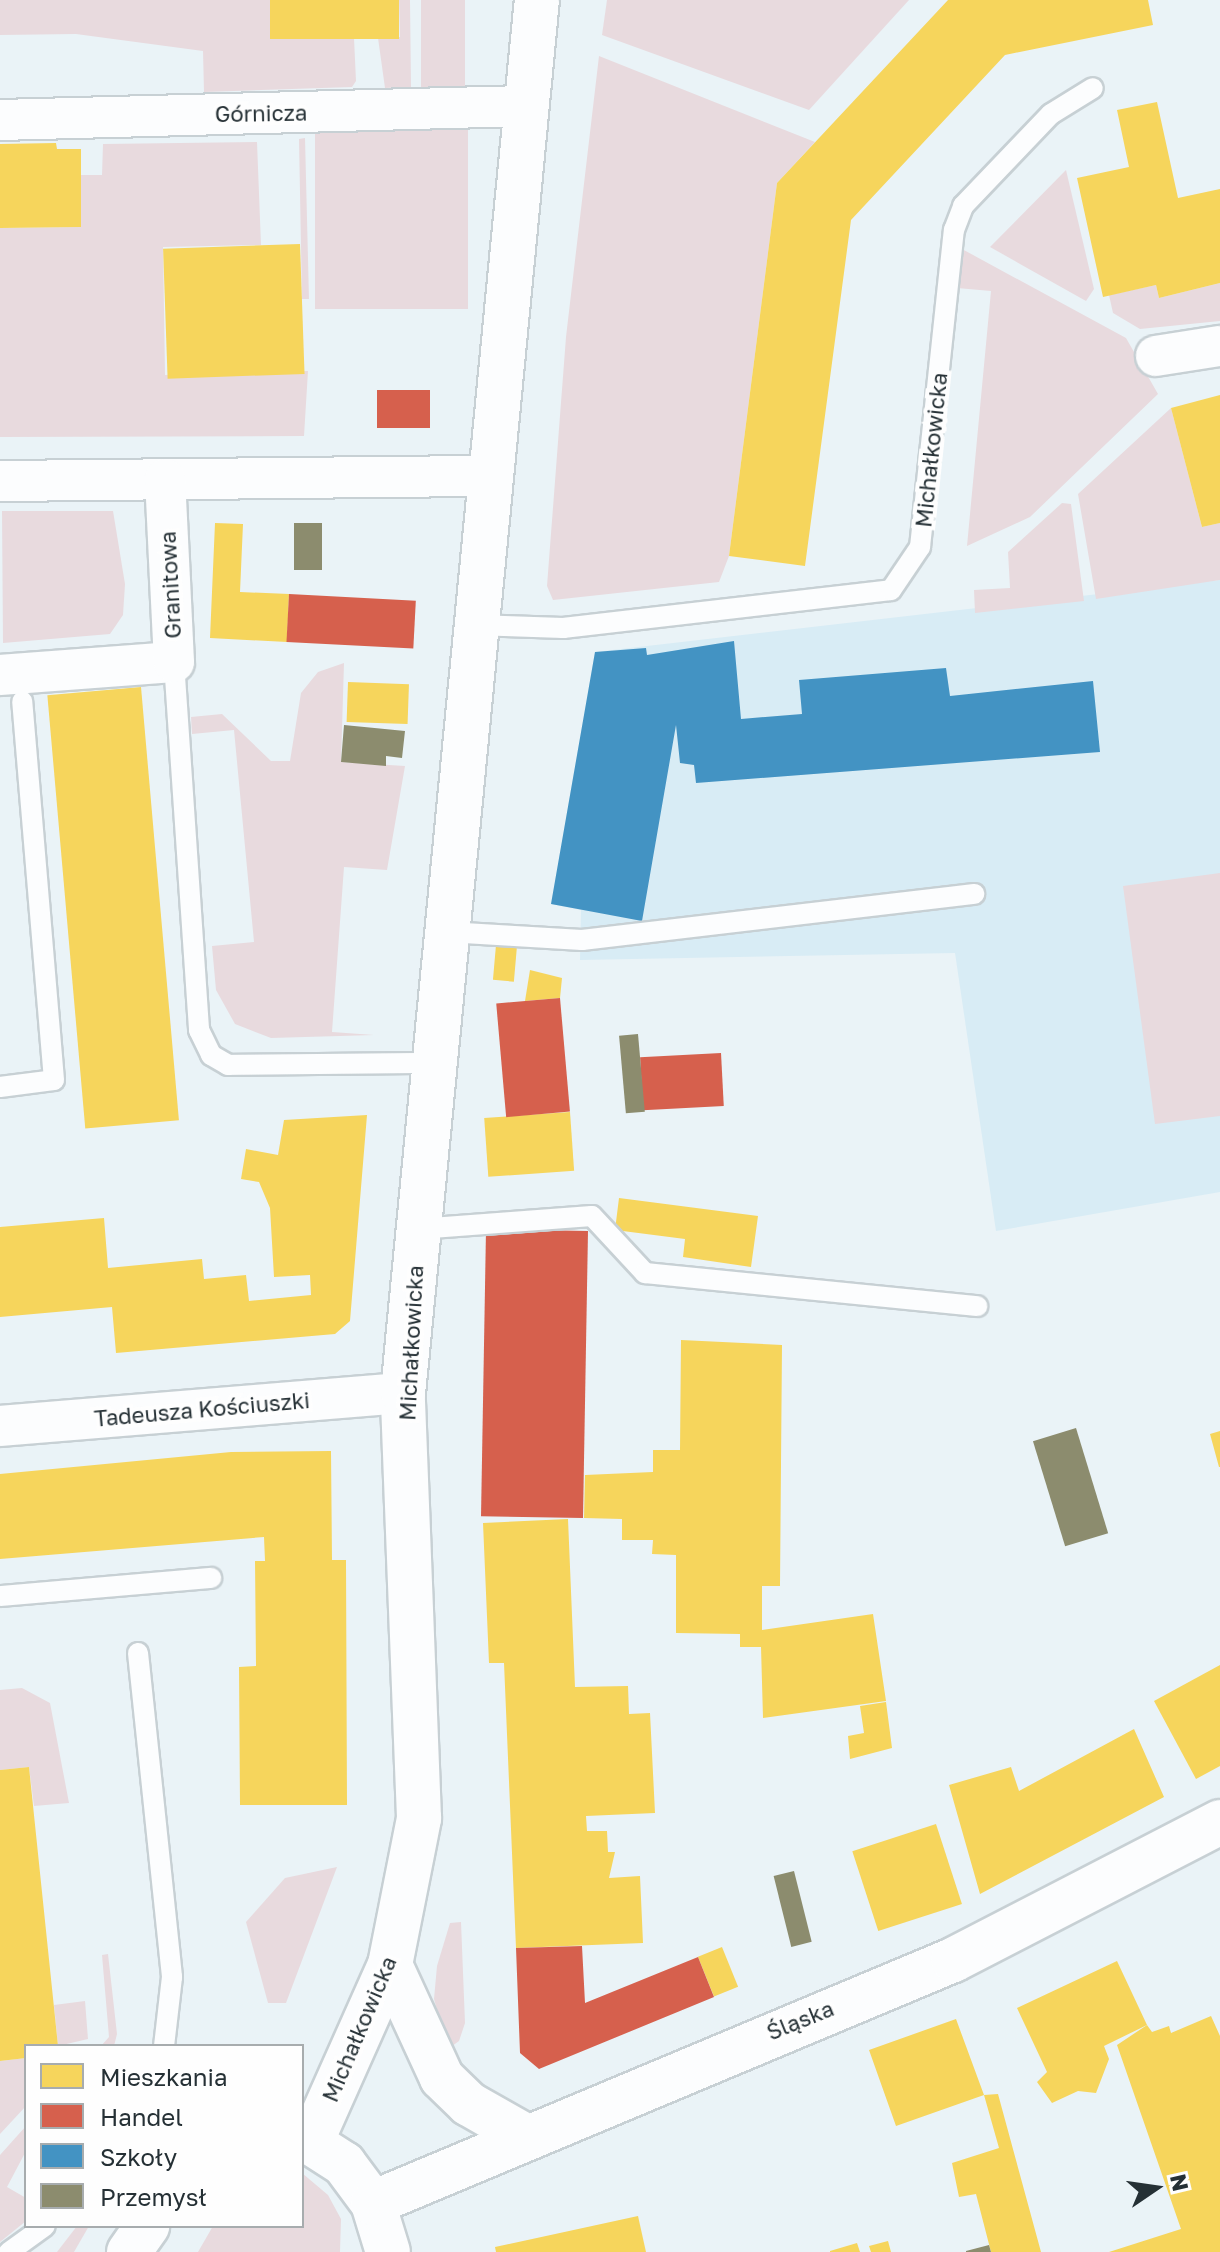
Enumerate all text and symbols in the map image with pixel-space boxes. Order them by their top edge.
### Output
street label: Górnicza [215,99,307,127]
street label: Michałkowicka [910,371,952,529]
street label: Granitowa [154,531,186,639]
street label: Michałkowicka [394,1265,428,1421]
street label: Tadeusza Kościuszki [93,1386,311,1432]
street label: Michałkowicka [316,1952,402,2106]
street label: Śląska [763,1995,837,2045]
legend [24,2044,304,2228]
text: Mieszkania [100,2062,228,2091]
text: Handel [100,2102,183,2131]
text: Szkoły [100,2142,177,2171]
north arrow [1116,2148,1196,2228]
text: N [1165,2171,1195,2194]
text: Przemysł [100,2182,207,2211]

